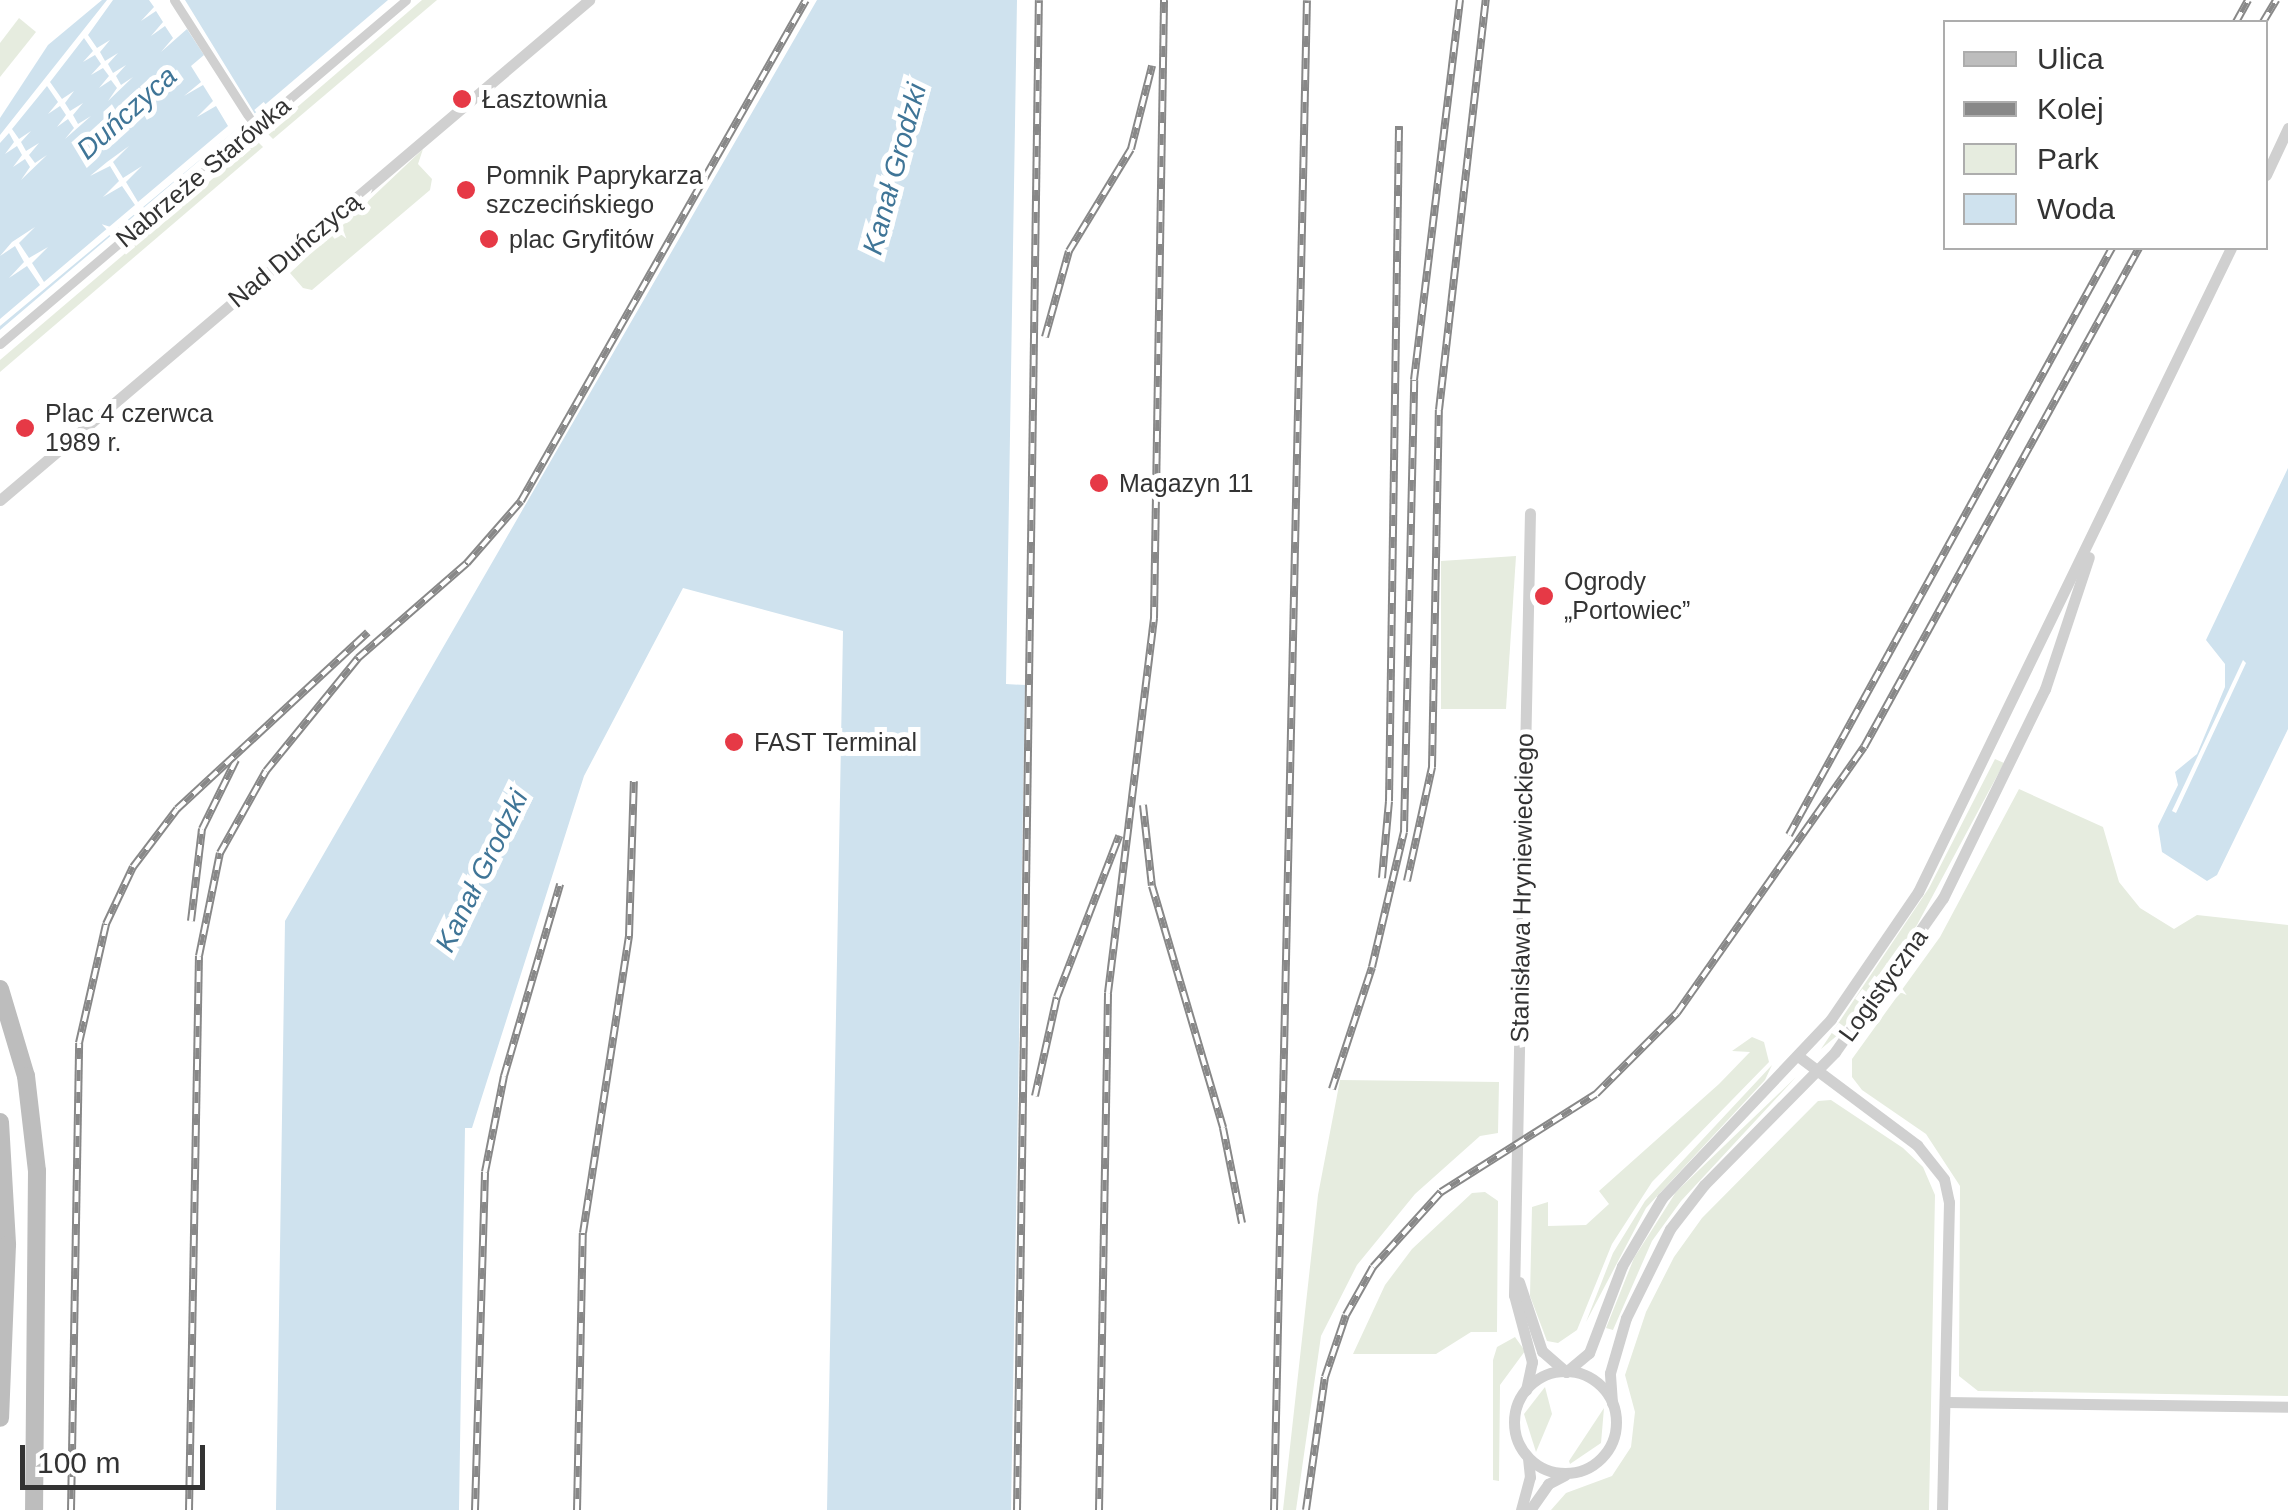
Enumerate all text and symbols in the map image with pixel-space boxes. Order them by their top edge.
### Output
legend [1943,20,2268,250]
text: Ulica [2037,42,2104,75]
water label: Duńczyca [70,59,184,167]
water label: Kanał Grodzki [856,80,934,258]
place label: Łasztownia [482,84,607,114]
marker: Łasztownia [451,88,473,110]
street label: Nabrzeże Starówka [110,90,296,254]
text: Kolej [2037,92,2104,125]
text: Park [2037,142,2099,175]
place label: Pomnik Paprykarza szczecińskiego [486,161,703,220]
marker: Pomnik Paprykarza szczecińskiego [455,179,477,201]
street label: Nad Duńczycą [222,186,366,314]
text: Woda [2037,192,2115,225]
place label: plac Gryfitów [509,224,653,254]
marker: plac Gryfitów [478,228,500,250]
place label: Plac 4 czerwca 1989 r. [45,399,213,458]
marker: Plac 4 czerwca 1989 r. [14,417,36,439]
place label: Magazyn 11 [1119,468,1253,498]
marker: Magazyn 11 [1088,472,1110,494]
place label: Ogrody „Portowiec” [1564,567,1690,626]
marker: Ogrody „Portowiec” [1533,585,1555,607]
place label: FAST Terminal [754,727,918,757]
marker: FAST Terminal [723,731,745,753]
street label: Stanisława Hryniewieckiego [1504,733,1540,1043]
water label: Kanał Grodzki [428,785,536,957]
street label: Logistyczna [1832,923,1934,1047]
scale bar [25,1425,210,1487]
text: 100 m [37,1446,120,1479]

